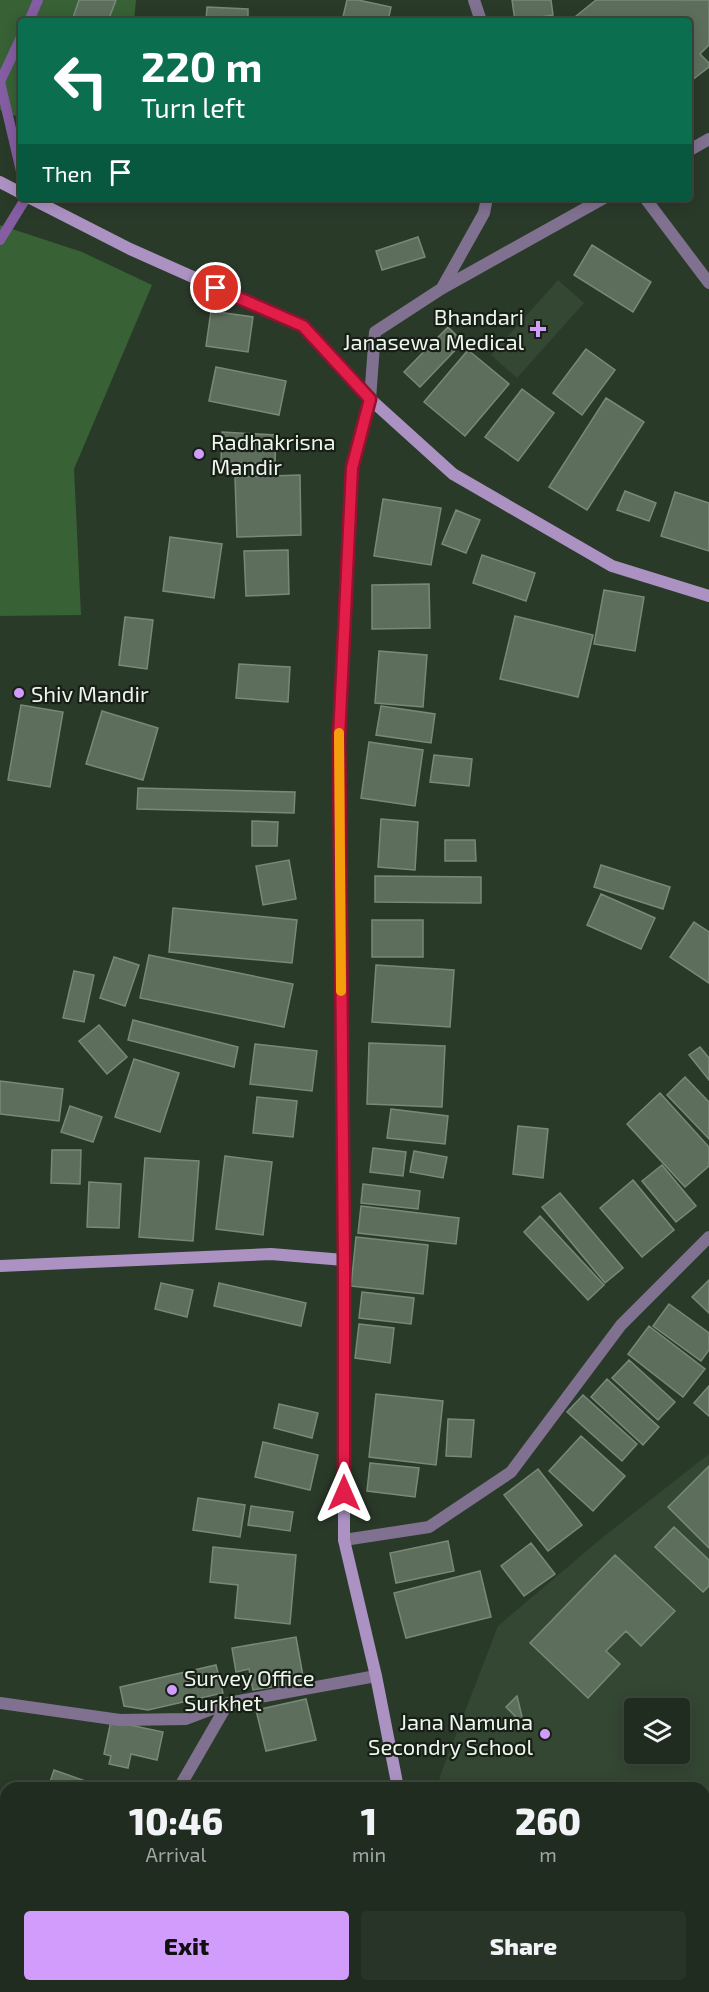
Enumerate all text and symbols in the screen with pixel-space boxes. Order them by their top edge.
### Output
text: 220 m [141,40,262,90]
icon: left [42,42,120,120]
text: Turn left [141,91,245,123]
icon: arrive [104,156,137,189]
text: Then [42,160,92,186]
pin [190,262,241,313]
icon: arrive [199,271,232,304]
place label: Bhandari Janasewa Medical [343,303,524,354]
marker: Bhandari Janasewa Medical [529,320,547,338]
place label: Radhakrisna Mandir [211,428,336,479]
marker: Radhakrisna Mandir [192,447,206,461]
place label: Shiv Mandir [31,680,149,706]
marker: Shiv Mandir [12,686,26,700]
position arrow [312,1461,376,1525]
place label: Survey Office Surkhet [184,1664,315,1715]
marker: Survey Office Surkhet [165,1683,179,1697]
map controls [624,1698,690,1764]
button: layers [624,1698,690,1764]
place label: Jana Namuna Secondry School [368,1708,533,1759]
marker: Jana Namuna Secondry School [538,1727,552,1741]
text: 10:46 [129,1799,223,1842]
text: 1 [361,1799,377,1842]
text: 260 [515,1799,581,1842]
text: Arrival [146,1842,206,1866]
text: min [352,1842,386,1866]
text: m [539,1842,557,1866]
button: Exit [24,1911,349,1980]
button: Share [361,1911,686,1980]

